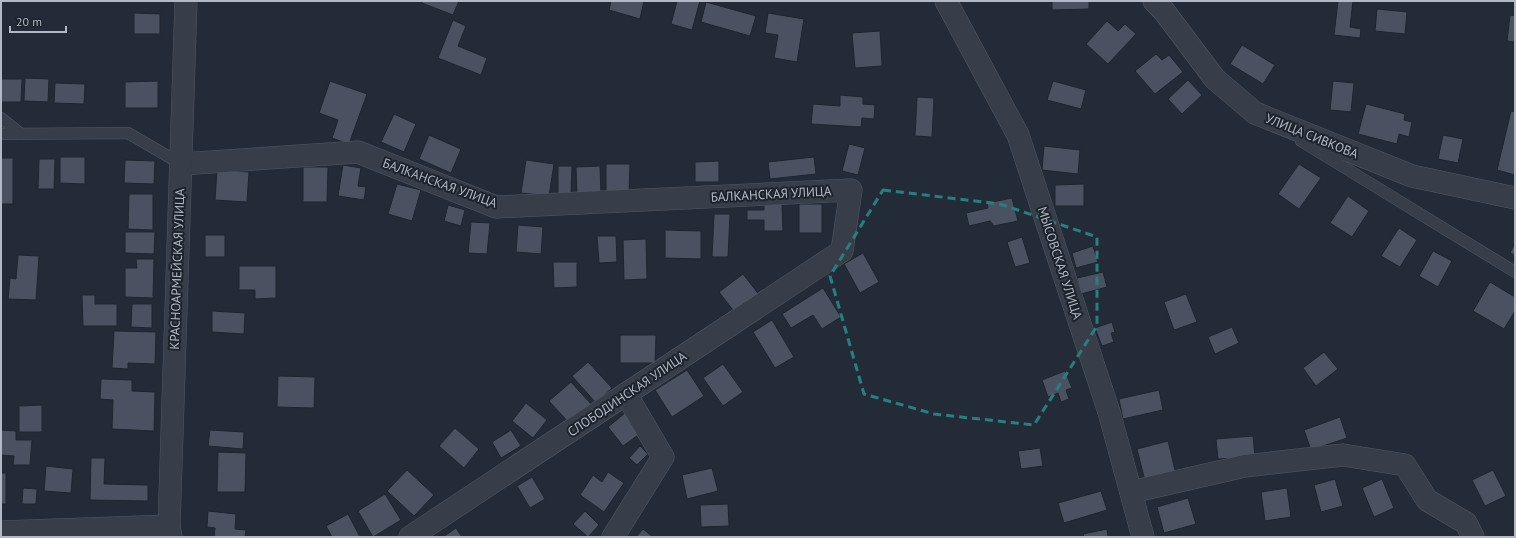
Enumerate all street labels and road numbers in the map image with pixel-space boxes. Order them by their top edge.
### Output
street label: УЛИЦА СИВКОВА [1263,110,1361,163]
street label: БАЛКАНСКАЯ УЛИЦА [380,154,500,212]
street label: БАЛКАНСКАЯ УЛИЦА [710,182,832,206]
street label: КРАСНОАРМЕЙСКАЯ УЛИЦА [166,188,188,350]
street label: МЫСОВСКАЯ УЛИЦА [1034,204,1086,322]
street label: СЛОБОДИНСКАЯ УЛИЦА [564,348,690,440]

